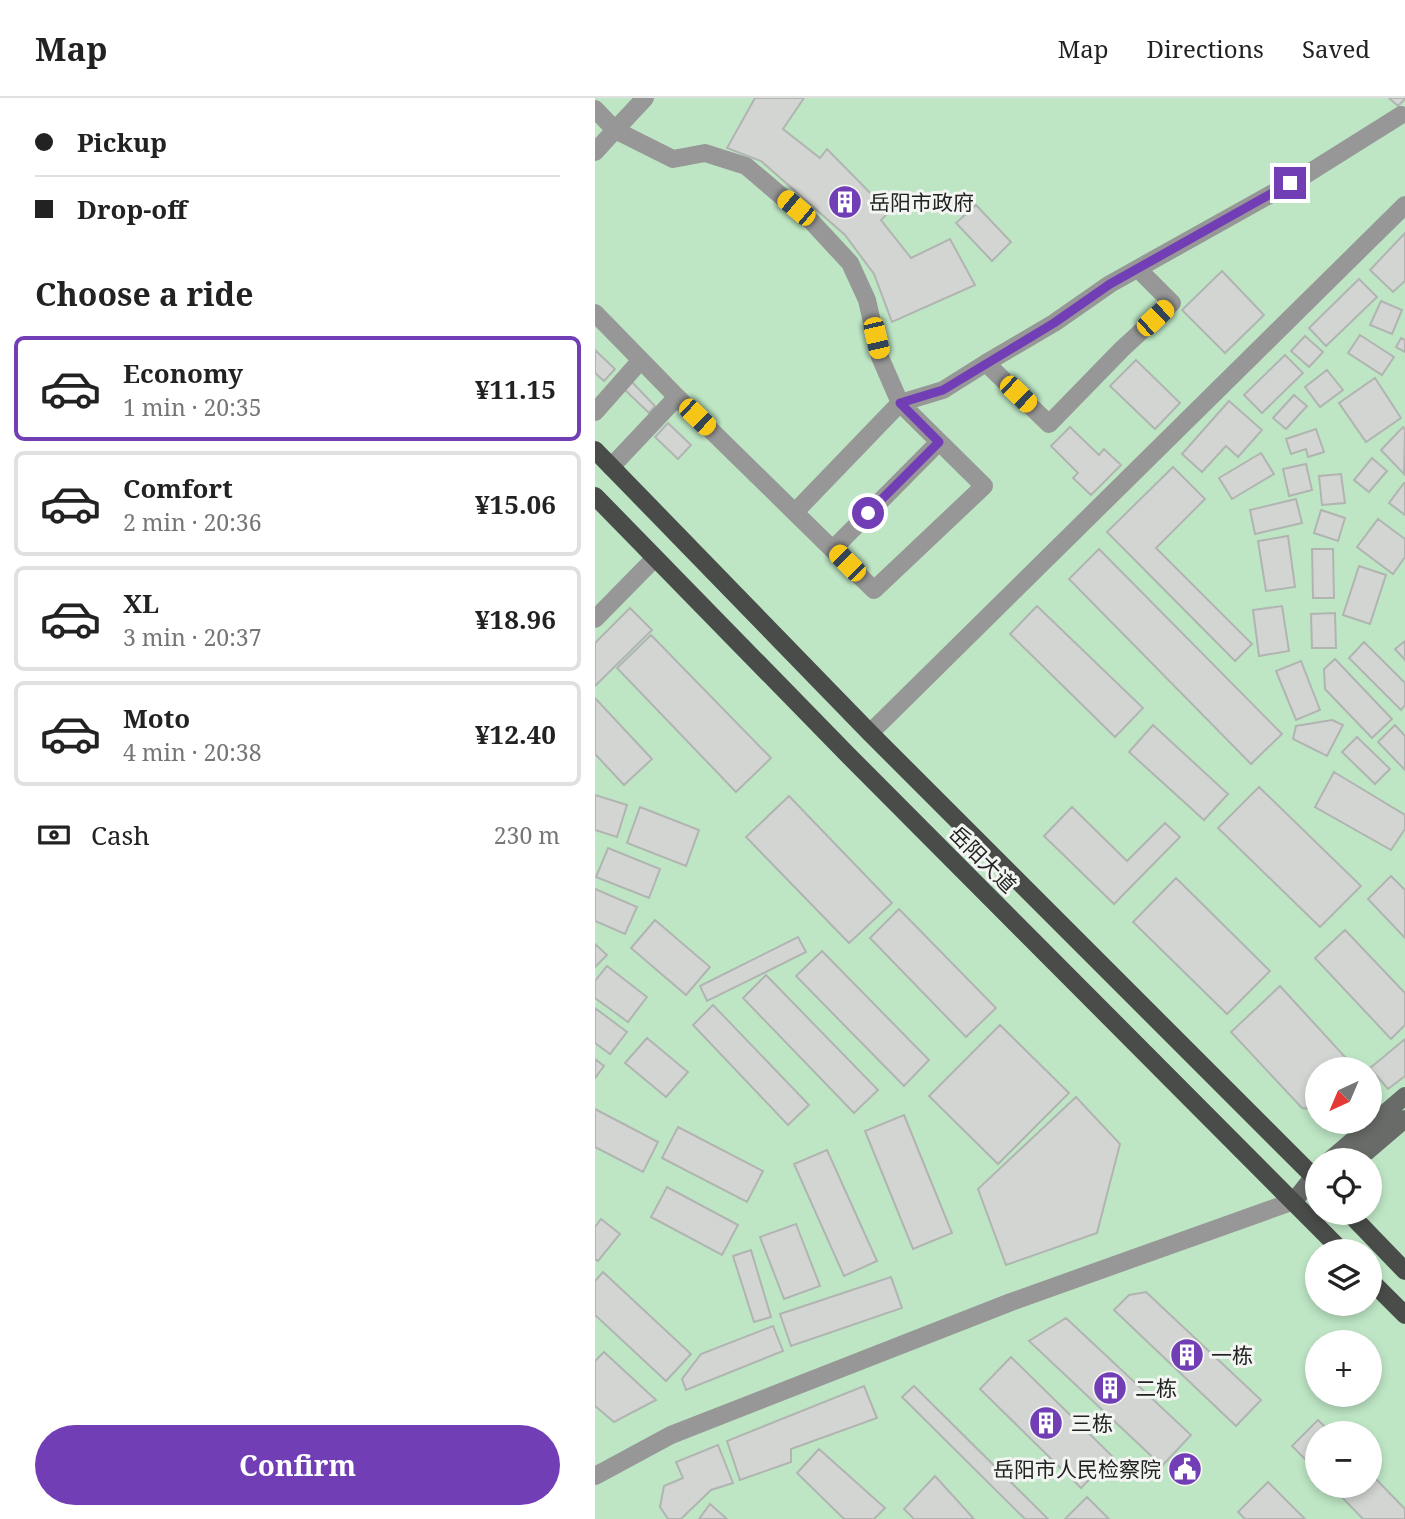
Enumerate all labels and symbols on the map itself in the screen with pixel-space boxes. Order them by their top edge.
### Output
route end [1274,167,1306,199]
building icon: 岳阳市政府 [826,183,864,221]
car [774,186,819,230]
place label: 岳阳市政府 [869,188,974,216]
car [1133,296,1178,340]
car [862,315,891,361]
car [996,372,1041,416]
car [675,395,720,439]
route start [852,497,884,529]
car [825,541,870,585]
street label: 岳阳大道 [943,819,1023,899]
north arrow [1305,1057,1383,1134]
building icon: 一栋 [1168,1336,1206,1374]
place label: 一栋 [1211,1341,1253,1369]
building icon: 二栋 [1091,1369,1129,1407]
place label: 二栋 [1135,1374,1177,1402]
building icon: 三栋 [1027,1404,1065,1442]
place label: 三栋 [1071,1409,1113,1437]
public building icon: 岳阳市人民检察院 [1166,1450,1204,1488]
place label: 岳阳市人民检察院 [993,1455,1161,1483]

